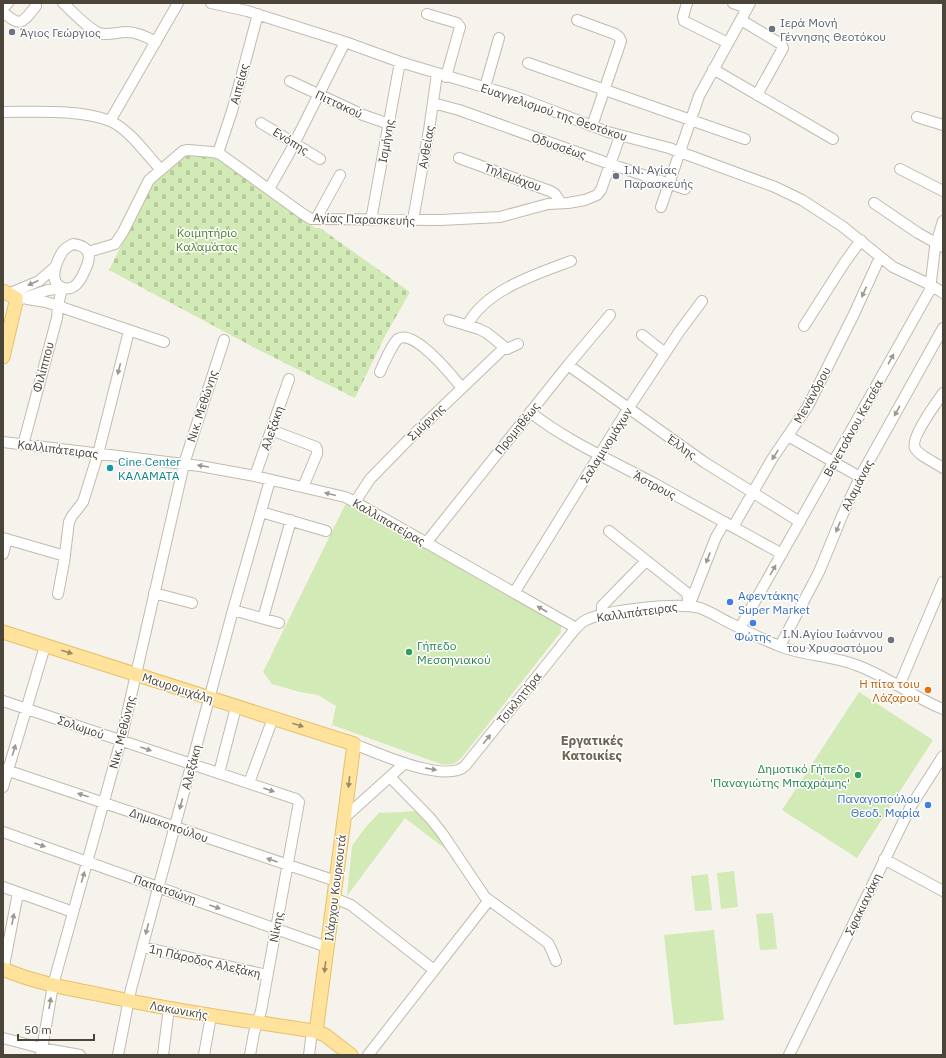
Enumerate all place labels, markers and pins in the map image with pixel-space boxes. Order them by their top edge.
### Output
place label: Ιερά Μονή Γέννησης Θεοτόκου [780,15,886,44]
marker: Ιερά Μονή Γέννησης Θεοτόκου [767,24,777,34]
place label: Άγιος Γεώργιος [20,25,101,40]
marker: Άγιος Γεώργιος [7,27,17,37]
place label: Ι.Ν. Αγίας Παρασκευής [624,162,693,191]
marker: Ι.Ν. Αγίας Παρασκευής [611,171,621,181]
place label: Cine Center ΚΑΛΑΜΑΤΑ [118,454,181,483]
marker: Cine Center ΚΑΛΑΜΑΤΑ [105,463,115,473]
place label: Αφεντάκης Super Market [738,588,810,617]
marker: Αφεντάκης Super Market [725,597,735,607]
marker: Φώτης [748,618,758,628]
place label: Ι.Ν.Αγίου Ιωάννου του Χρυσοστόμου [783,626,883,655]
place label: Φώτης [734,629,772,644]
marker: Ι.Ν.Αγίου Ιωάννου του Χρυσοστόμου [886,635,896,645]
place label: Γήπεδο Μεσσηνιακού [417,638,491,667]
marker: Γήπεδο Μεσσηνιακού [404,647,414,657]
place label: Η πίτα τοιυ Λάζαρου [859,676,920,705]
marker: Η πίτα τοιυ Λάζαρου [923,685,933,695]
place label: Δημοτικό Γήπεδο 'Παναγιώτης Μπαχράμης' [710,761,850,790]
marker: Δημοτικό Γήπεδο 'Παναγιώτης Μπαχράμης' [853,770,863,780]
place label: Παναγοπούλου Θεοδ. Μαρία [837,791,920,820]
marker: Παναγοπούλου Θεοδ. Μαρία [923,800,933,810]

